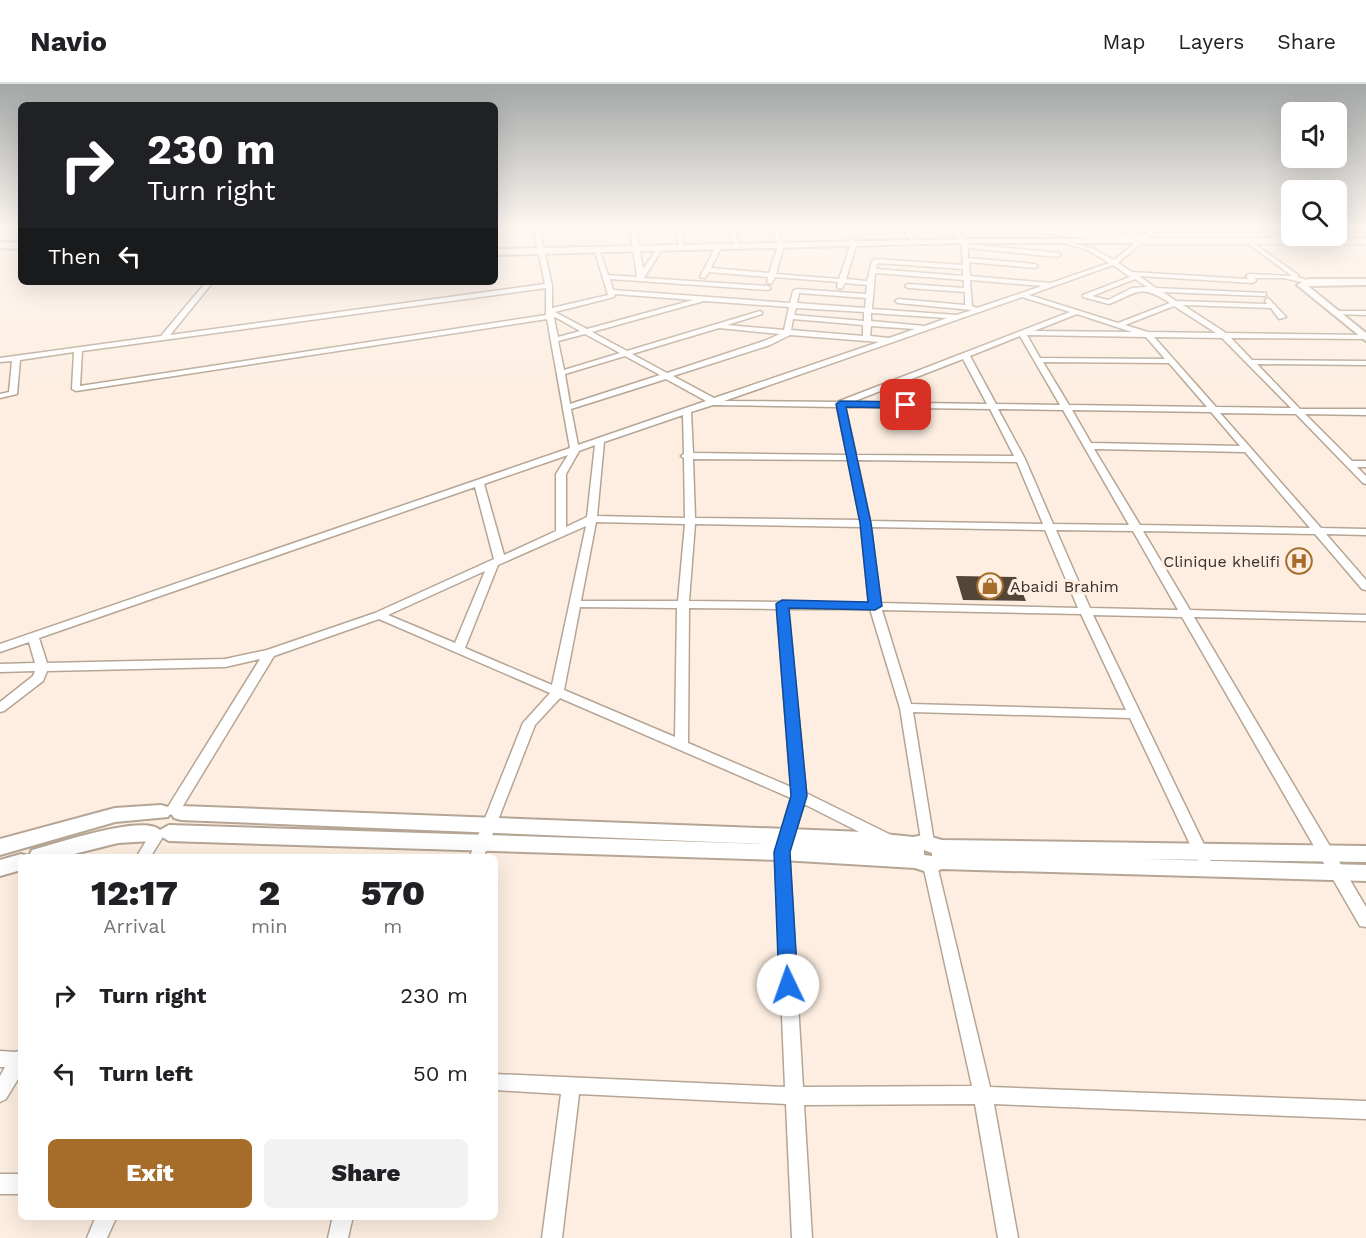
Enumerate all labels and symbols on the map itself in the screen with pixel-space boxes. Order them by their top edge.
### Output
pin [880,379,931,430]
hospital icon: Clinique khelifi [1284,546,1314,576]
place label: Clinique khelifi [1163,552,1280,571]
shop icon: Abaidi Brahim [975,571,1005,601]
place label: Abaidi Brahim [1010,577,1119,596]
position arrow [756,953,820,1017]

